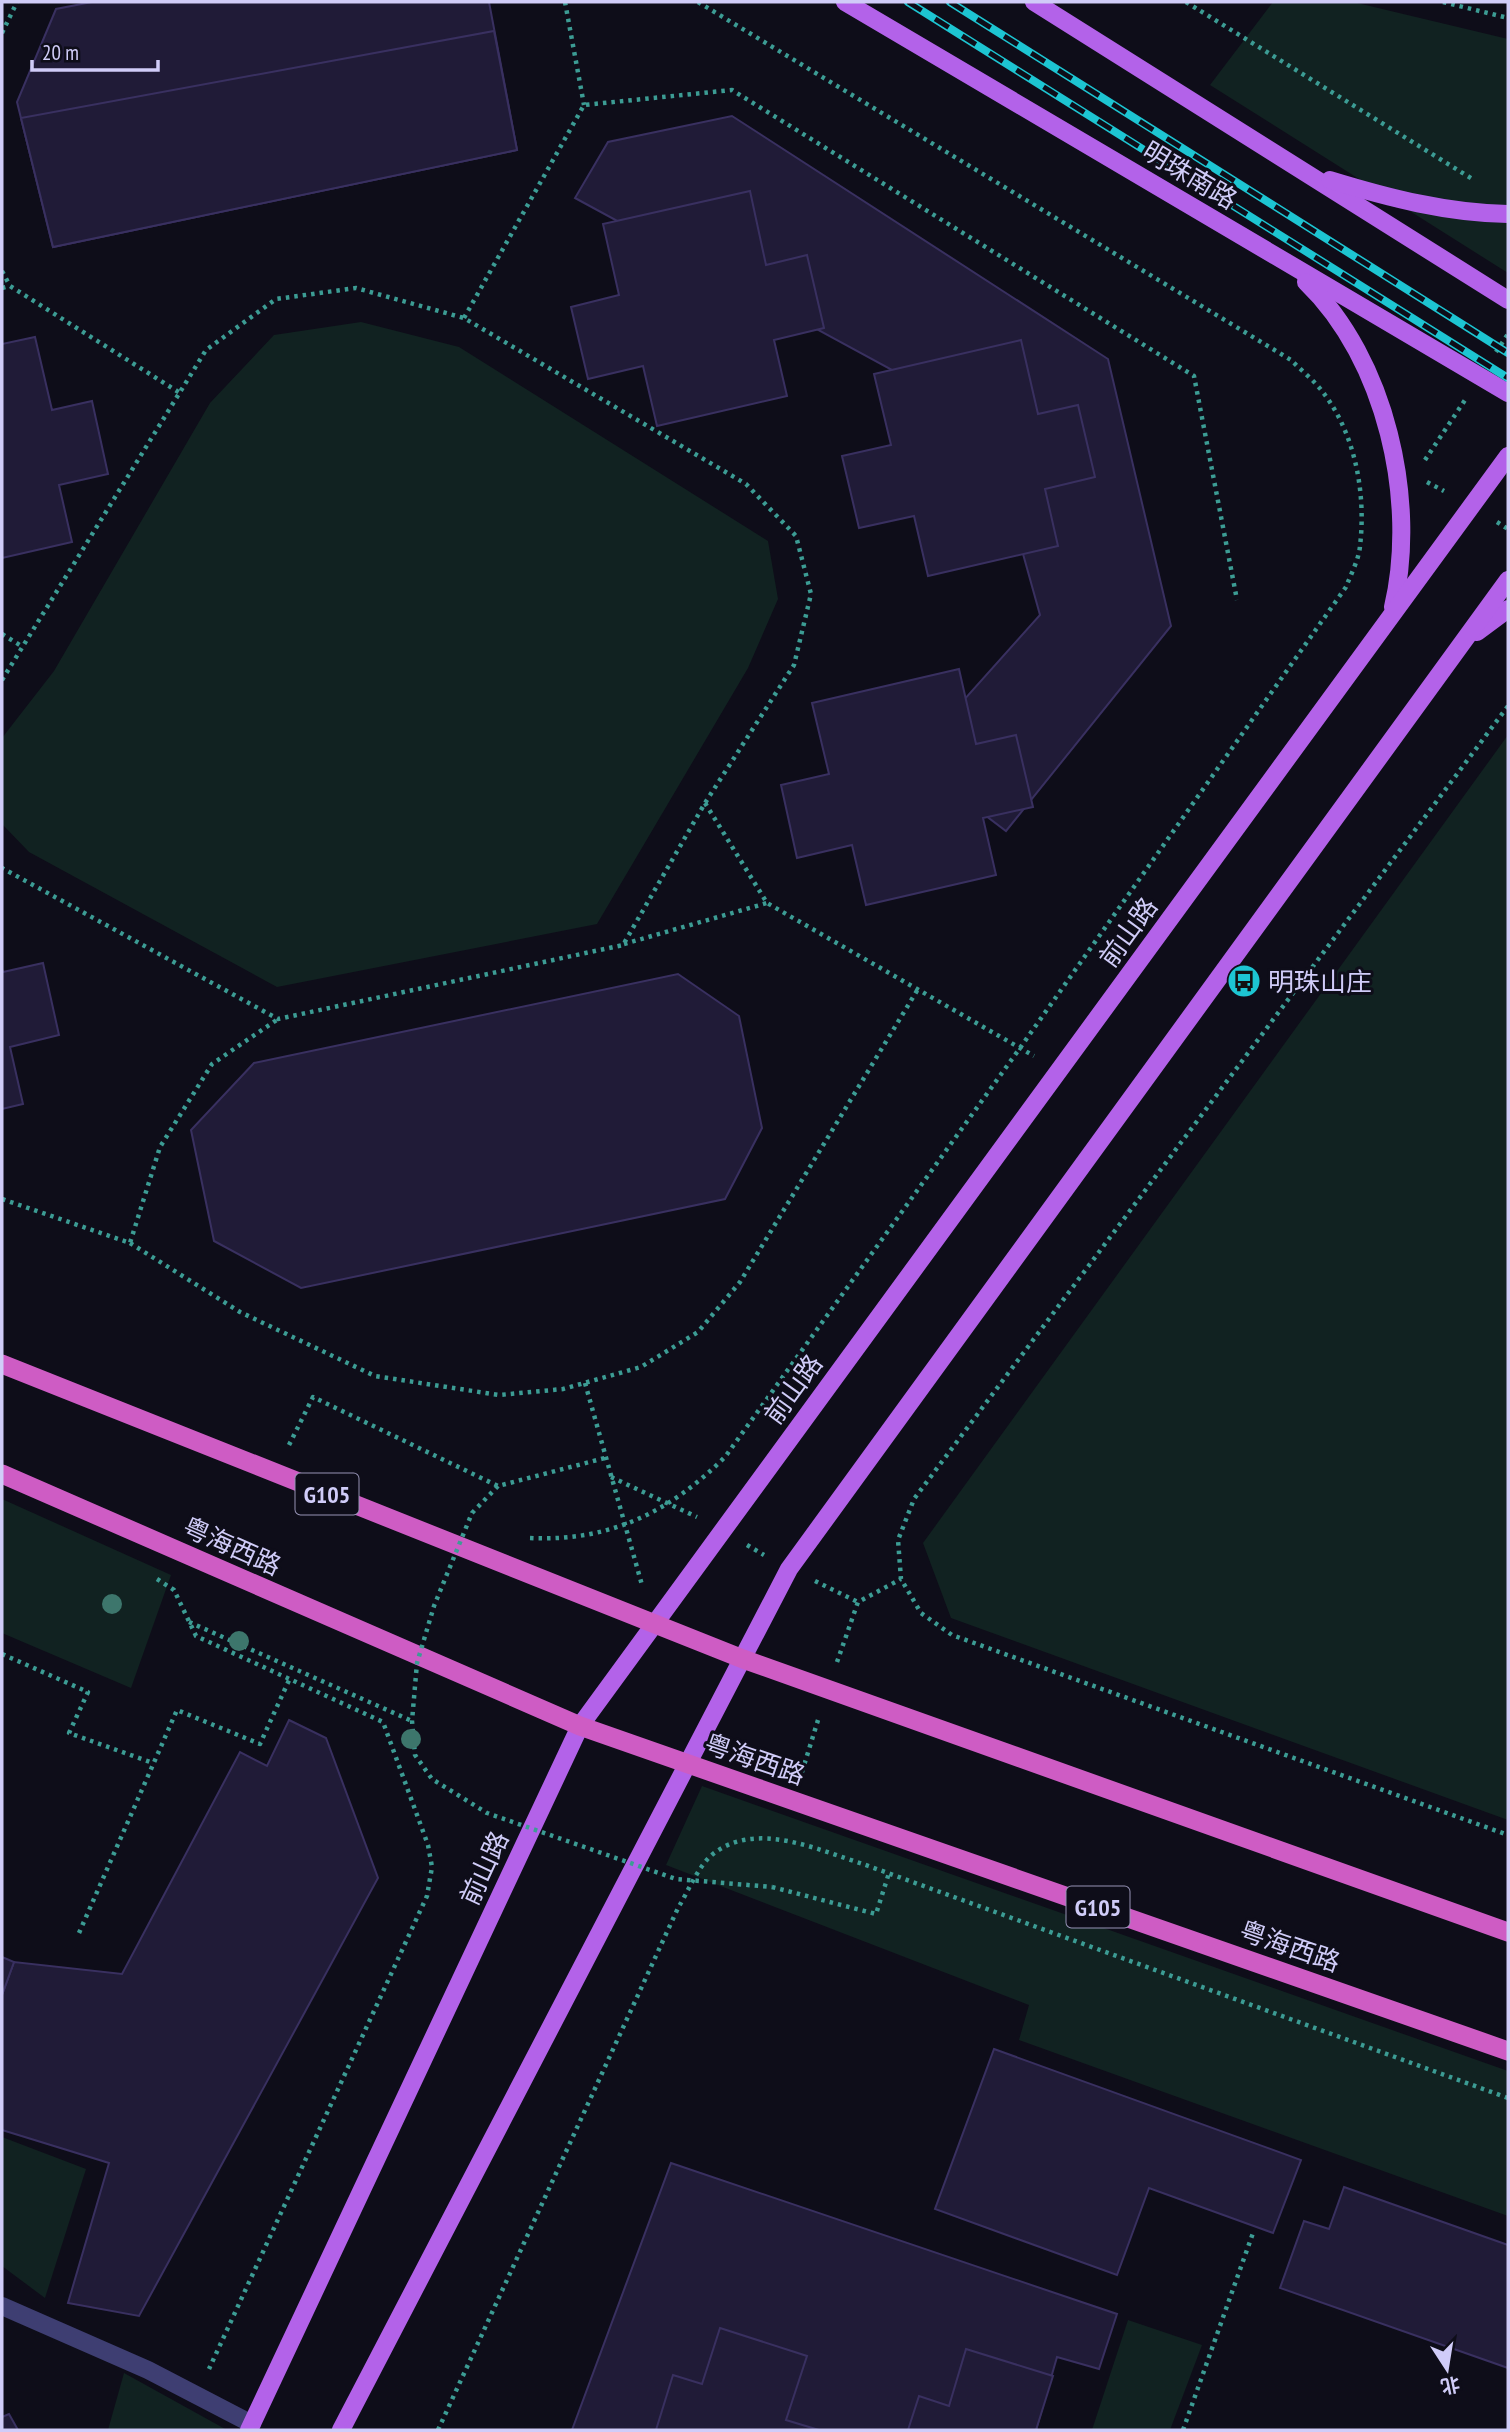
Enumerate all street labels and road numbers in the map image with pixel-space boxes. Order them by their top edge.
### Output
street label: 明珠南路 [1137,134,1243,216]
street label: 前山路 [1092,891,1164,973]
street label: 前山路 [757,1348,829,1430]
road number: G105 [296,1474,358,1514]
street label: 粤海西路 [178,1510,286,1582]
street label: 粤海西路 [700,1726,810,1792]
street label: 前山路 [453,1826,515,1910]
road number: G105 [1066,1886,1130,1928]
street label: 粤海西路 [1235,1913,1345,1979]

